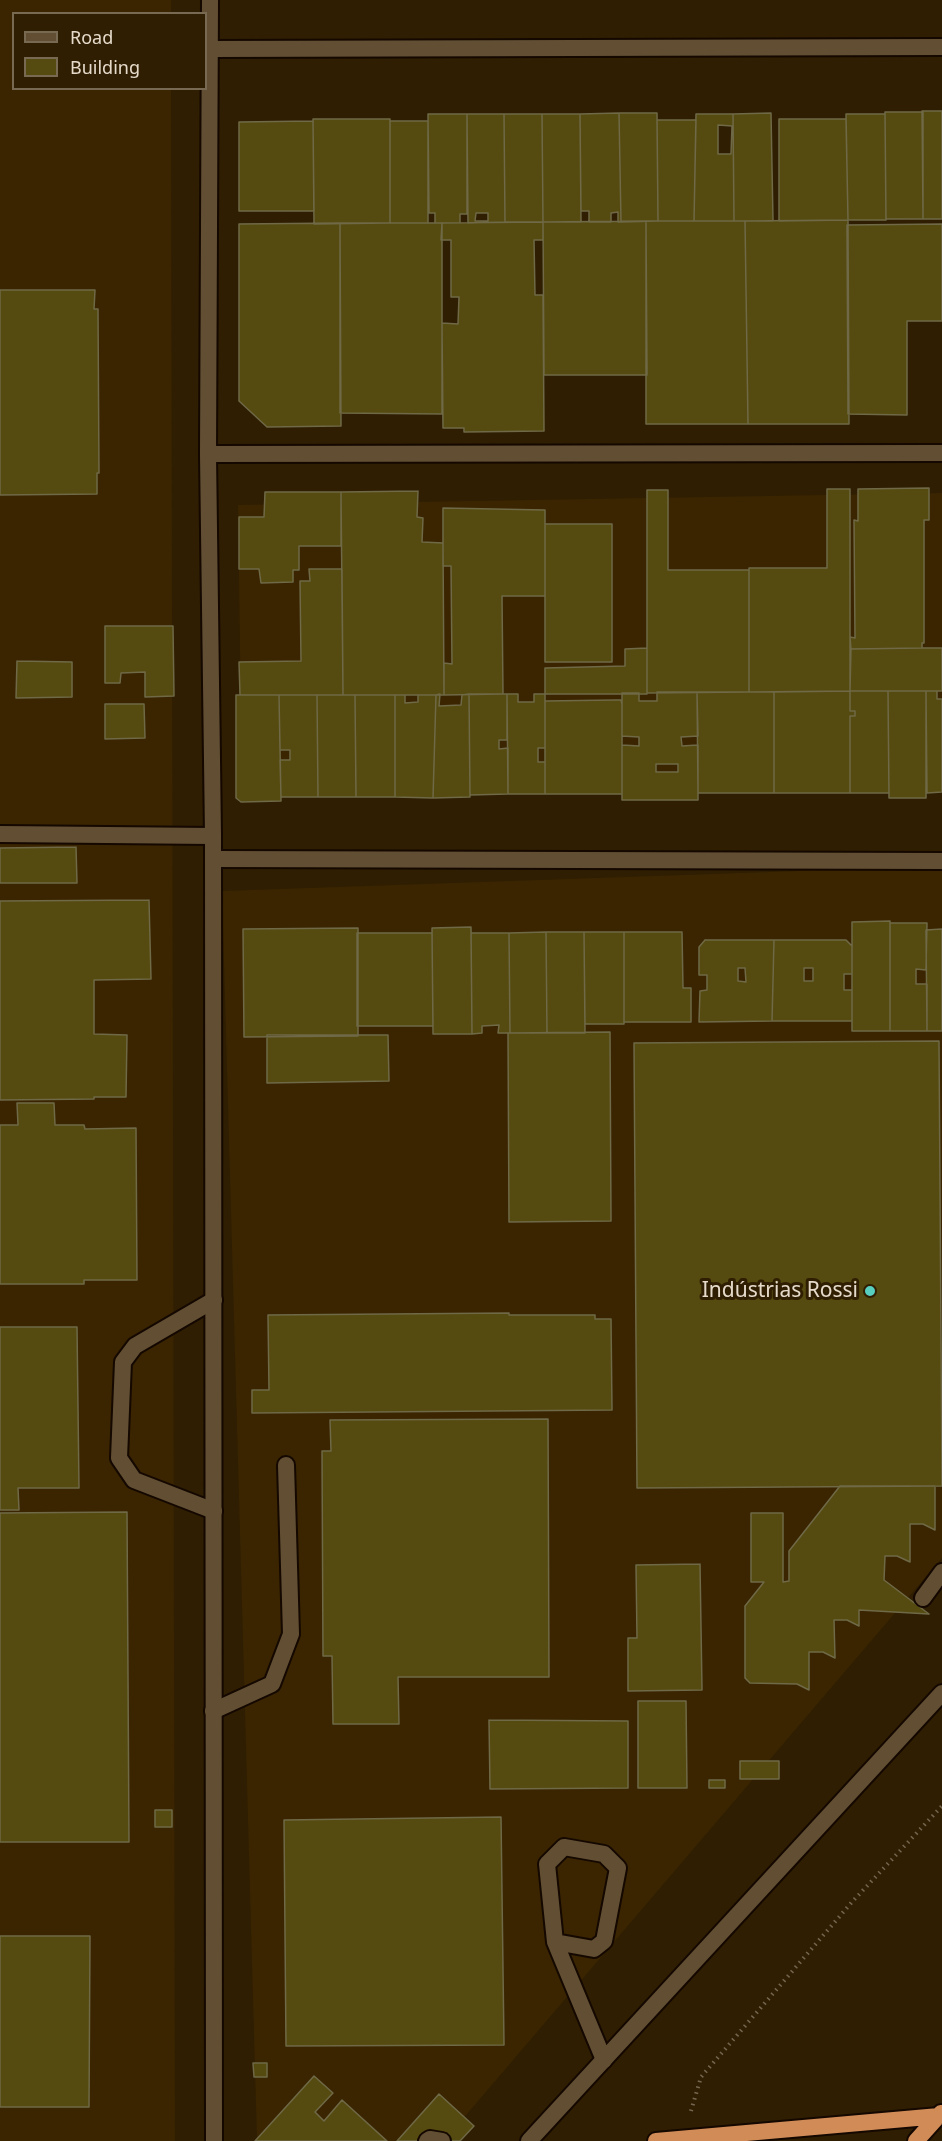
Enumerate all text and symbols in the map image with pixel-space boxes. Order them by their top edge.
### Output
legend [12,12,207,90]
text: Road [70,25,113,49]
text: Building [70,55,140,79]
place label: Indústrias Rossi [702,1278,858,1304]
marker: Indústrias Rossi [863,1284,877,1298]

